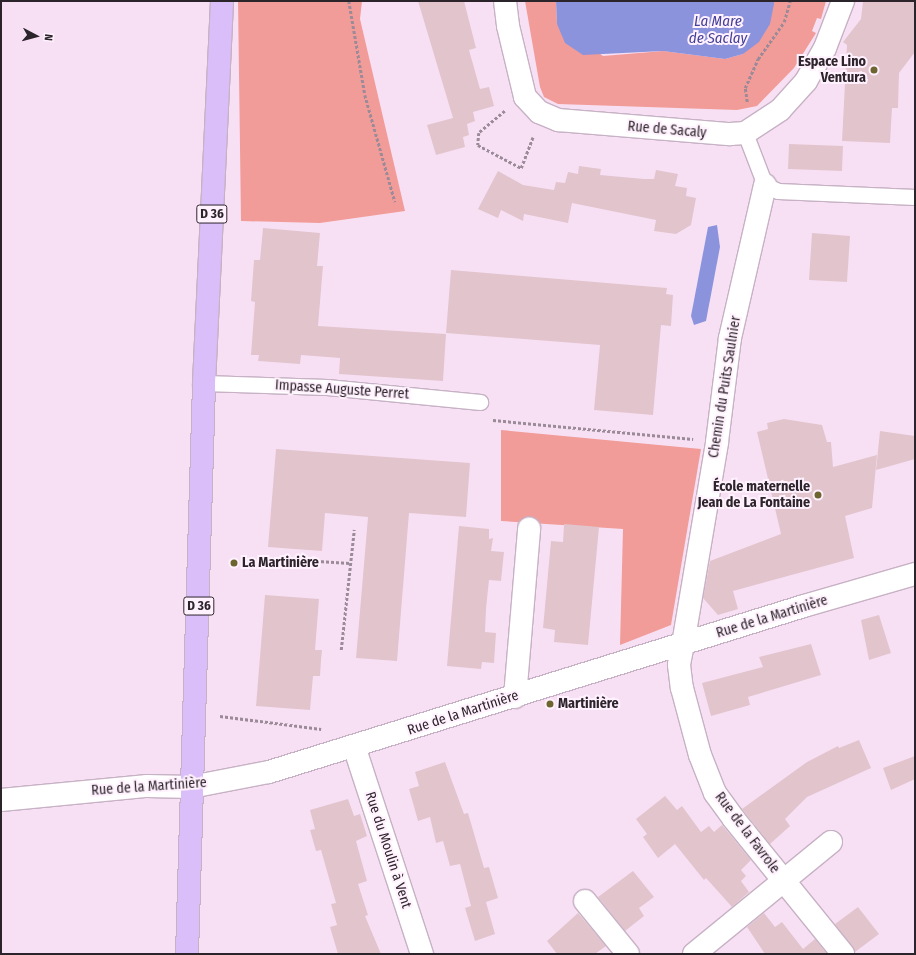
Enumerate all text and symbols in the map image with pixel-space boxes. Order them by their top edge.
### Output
water label: La Mare de Saclay [689,12,747,47]
north arrow [16,16,56,56]
text: N [42,33,55,41]
place label: Espace Lino Ventura [798,54,866,86]
marker: Espace Lino Ventura [869,65,879,75]
street label: Rue de Sacaly [627,118,707,142]
road number: D 36 [196,203,228,225]
street label: Chemin du Puits Saulnier [705,315,745,459]
street label: Impasse Auguste Perret [274,377,410,403]
place label: École maternelle Jean de La Fontaine [697,479,810,512]
marker: École maternelle Jean de La Fontaine [813,490,823,500]
place label: La Martinière [242,555,319,571]
marker: La Martinière [229,558,239,568]
street label: Rue de la Martinière [714,592,830,642]
road number: D 36 [183,595,215,617]
street label: Rue de la Martinière [405,687,521,739]
place label: Martinière [558,696,619,712]
marker: Martinière [545,699,555,709]
street label: Rue de la Martinière [91,775,207,799]
street label: Rue de la Favrole [711,789,783,877]
street label: Rue du Moulin à Vent [361,790,415,910]

